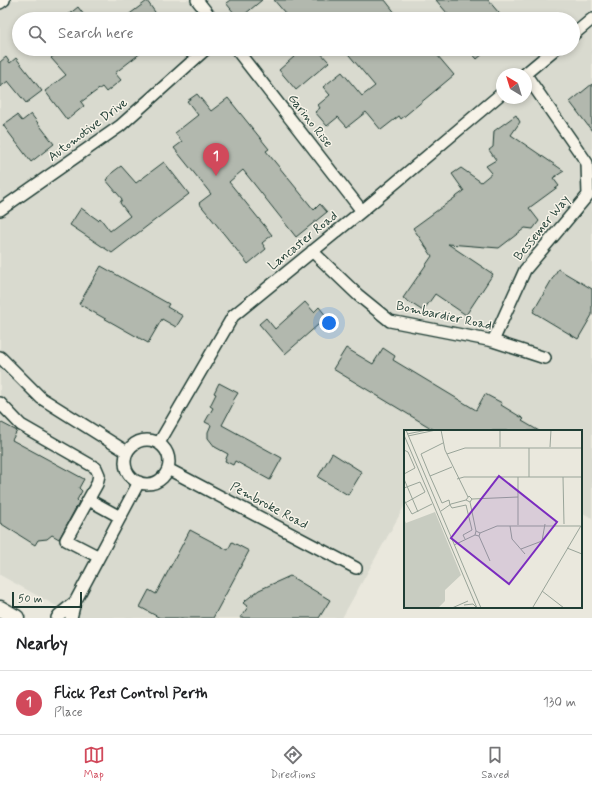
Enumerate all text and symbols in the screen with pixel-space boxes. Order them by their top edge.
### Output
search box [12,12,580,56]
icon: search [26,23,48,45]
text: Search here [58,24,134,44]
north arrow [496,68,532,104]
street label: Garino Rise [284,91,336,151]
street label: Automotive Drive [45,94,131,166]
pin: 1 [203,143,229,176]
street label: Bessemer Way [510,192,574,264]
street label: Lancaster Road [265,208,341,274]
street label: Bombardier Road [395,298,493,334]
your location [319,313,339,333]
inset map [404,430,582,608]
street label: Pembroke Road [227,478,311,534]
scale bar [12,590,82,609]
text: 50 m [18,592,43,606]
text: Nearby [16,633,68,655]
text: Flick Pest Control Perth [54,684,208,704]
text: 1 [26,694,32,711]
text: 130 m [543,694,576,711]
text: Place [54,704,83,721]
tab: Map [83,744,105,782]
tab: Directions [270,744,316,782]
tab: Saved [481,744,509,782]

